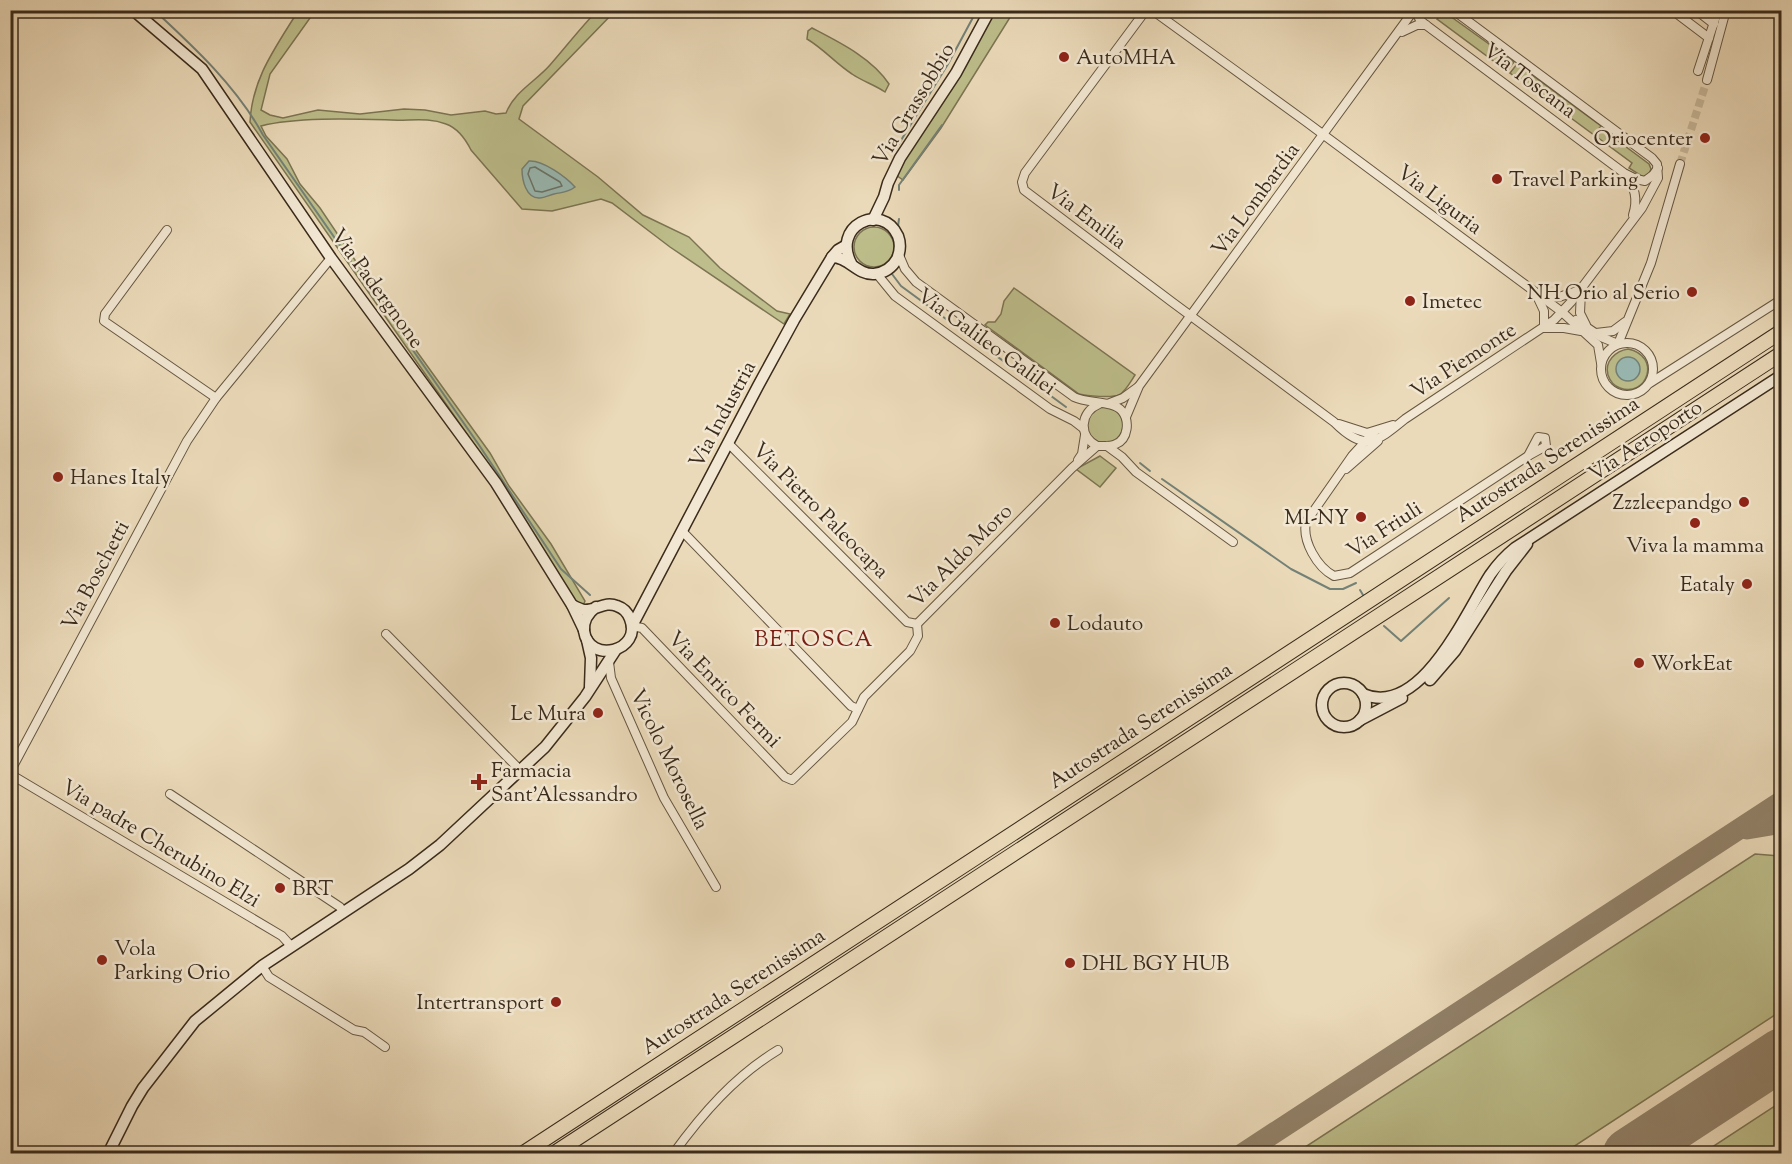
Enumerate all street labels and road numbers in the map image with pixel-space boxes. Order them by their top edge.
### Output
street label: Via Toscana [1476,37,1582,127]
street label: Via Grassobbio [866,38,963,172]
street label: Via Lombardia [1205,137,1308,263]
street label: Via Liguria [1390,158,1488,243]
street label: Via Emilia [1039,178,1132,258]
street label: Via Padergnone [323,223,430,355]
street label: Via Galileo Galilei [910,282,1062,404]
street label: Via Piemonte [1405,316,1523,407]
street label: Via Industria [683,356,765,474]
street label: Autostrada Serenissima [1450,390,1646,531]
street label: Via Aeroporto [1583,394,1709,490]
street label: Via Pietro Paleocapa [744,436,895,587]
street label: Via Friuli [1341,495,1429,566]
street label: Via Aldo Moro [903,498,1020,615]
street label: Via Boschetti [55,516,138,636]
street label: Via Enrico Fermi [660,625,787,756]
street label: Autostrada Serenissima [1043,656,1239,797]
street label: Vicolo Morosella [621,684,715,836]
street label: Via padre Cherubino Elzi [55,773,265,916]
street label: Autostrada Serenissima [636,922,832,1063]

